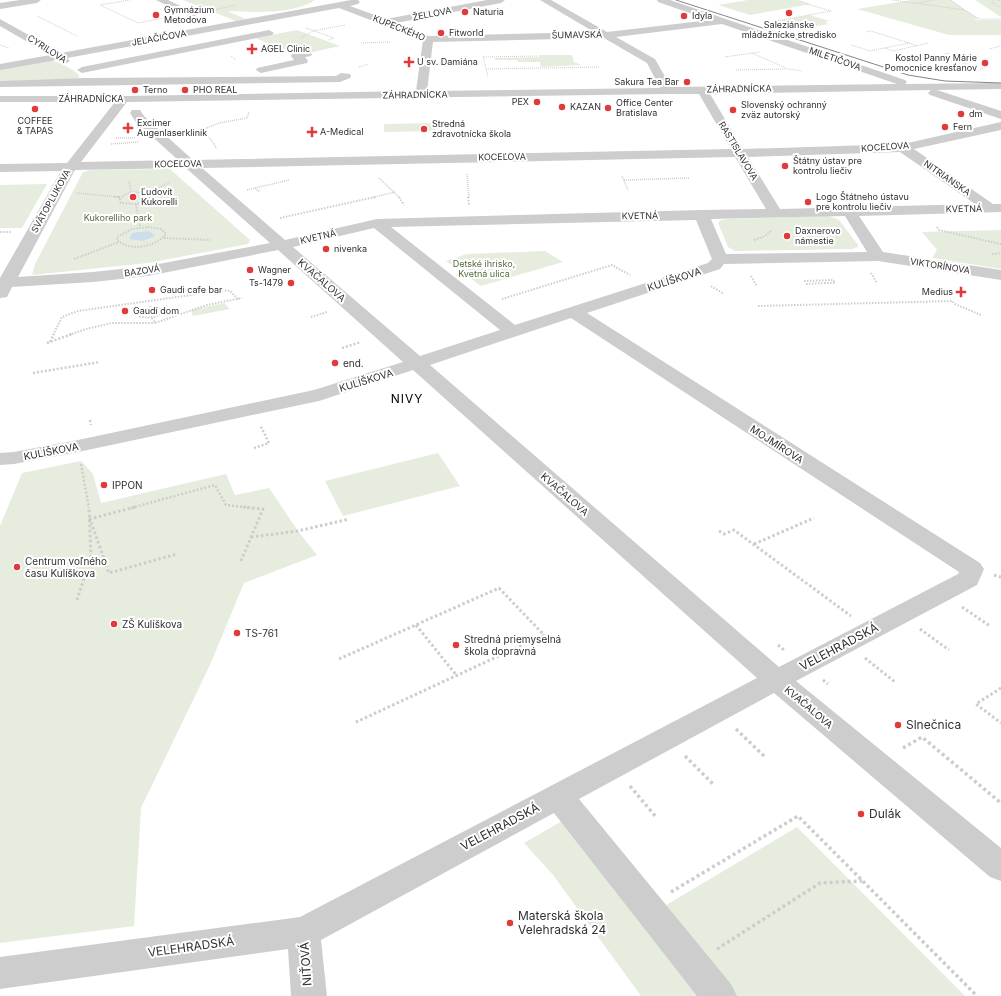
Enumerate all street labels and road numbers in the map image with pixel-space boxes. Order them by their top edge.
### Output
street label: ŽELLOVA [412,4,452,23]
street label: KUPECKÉHO [371,12,427,43]
street label: JELAČIČOVA [131,27,187,48]
street label: ŠUMAVSKÁ [552,29,602,40]
street label: CYRILOVA [26,32,69,65]
street label: MILETIČOVA [808,44,863,73]
street label: ZÁHRADNÍCKA [706,82,772,95]
street label: ZÁHRADNÍCKA [382,88,448,101]
street label: ZÁHRADNÍCKA [58,93,124,104]
street label: RASTISLAVOVA [717,119,760,182]
street label: KOCEĽOVA [861,139,909,154]
street label: KOCEĽOVA [478,151,526,162]
street label: KOCEĽOVA [154,158,202,169]
street label: NITRIANSKA [922,158,973,198]
street label: SVÄTOPLUKOVA [29,167,73,234]
street label: KVETNÁ [946,203,982,214]
street label: KVETNÁ [622,210,658,221]
street label: KVETNÁ [299,227,337,246]
street label: VIKTORÍNOVA [909,255,971,276]
street label: KVAČALOVA [296,256,348,304]
street label: BAZOVÁ [123,263,160,278]
street label: KULÍŠKOVA [645,264,702,293]
street label: KULÍŠKOVA [337,365,394,394]
street label: MOJMÍROVA [748,422,806,466]
street label: KULÍŠKOVA [22,439,80,462]
street label: KVAČALOVA [539,470,591,518]
street label: VELEHRADSKÁ [797,619,881,674]
street label: KVAČALOVA [782,683,836,731]
street label: VELEHRADSKÁ [458,799,542,854]
street label: VELEHRADSKÁ [147,933,235,960]
street label: NIŤOVÁ [296,941,315,987]

